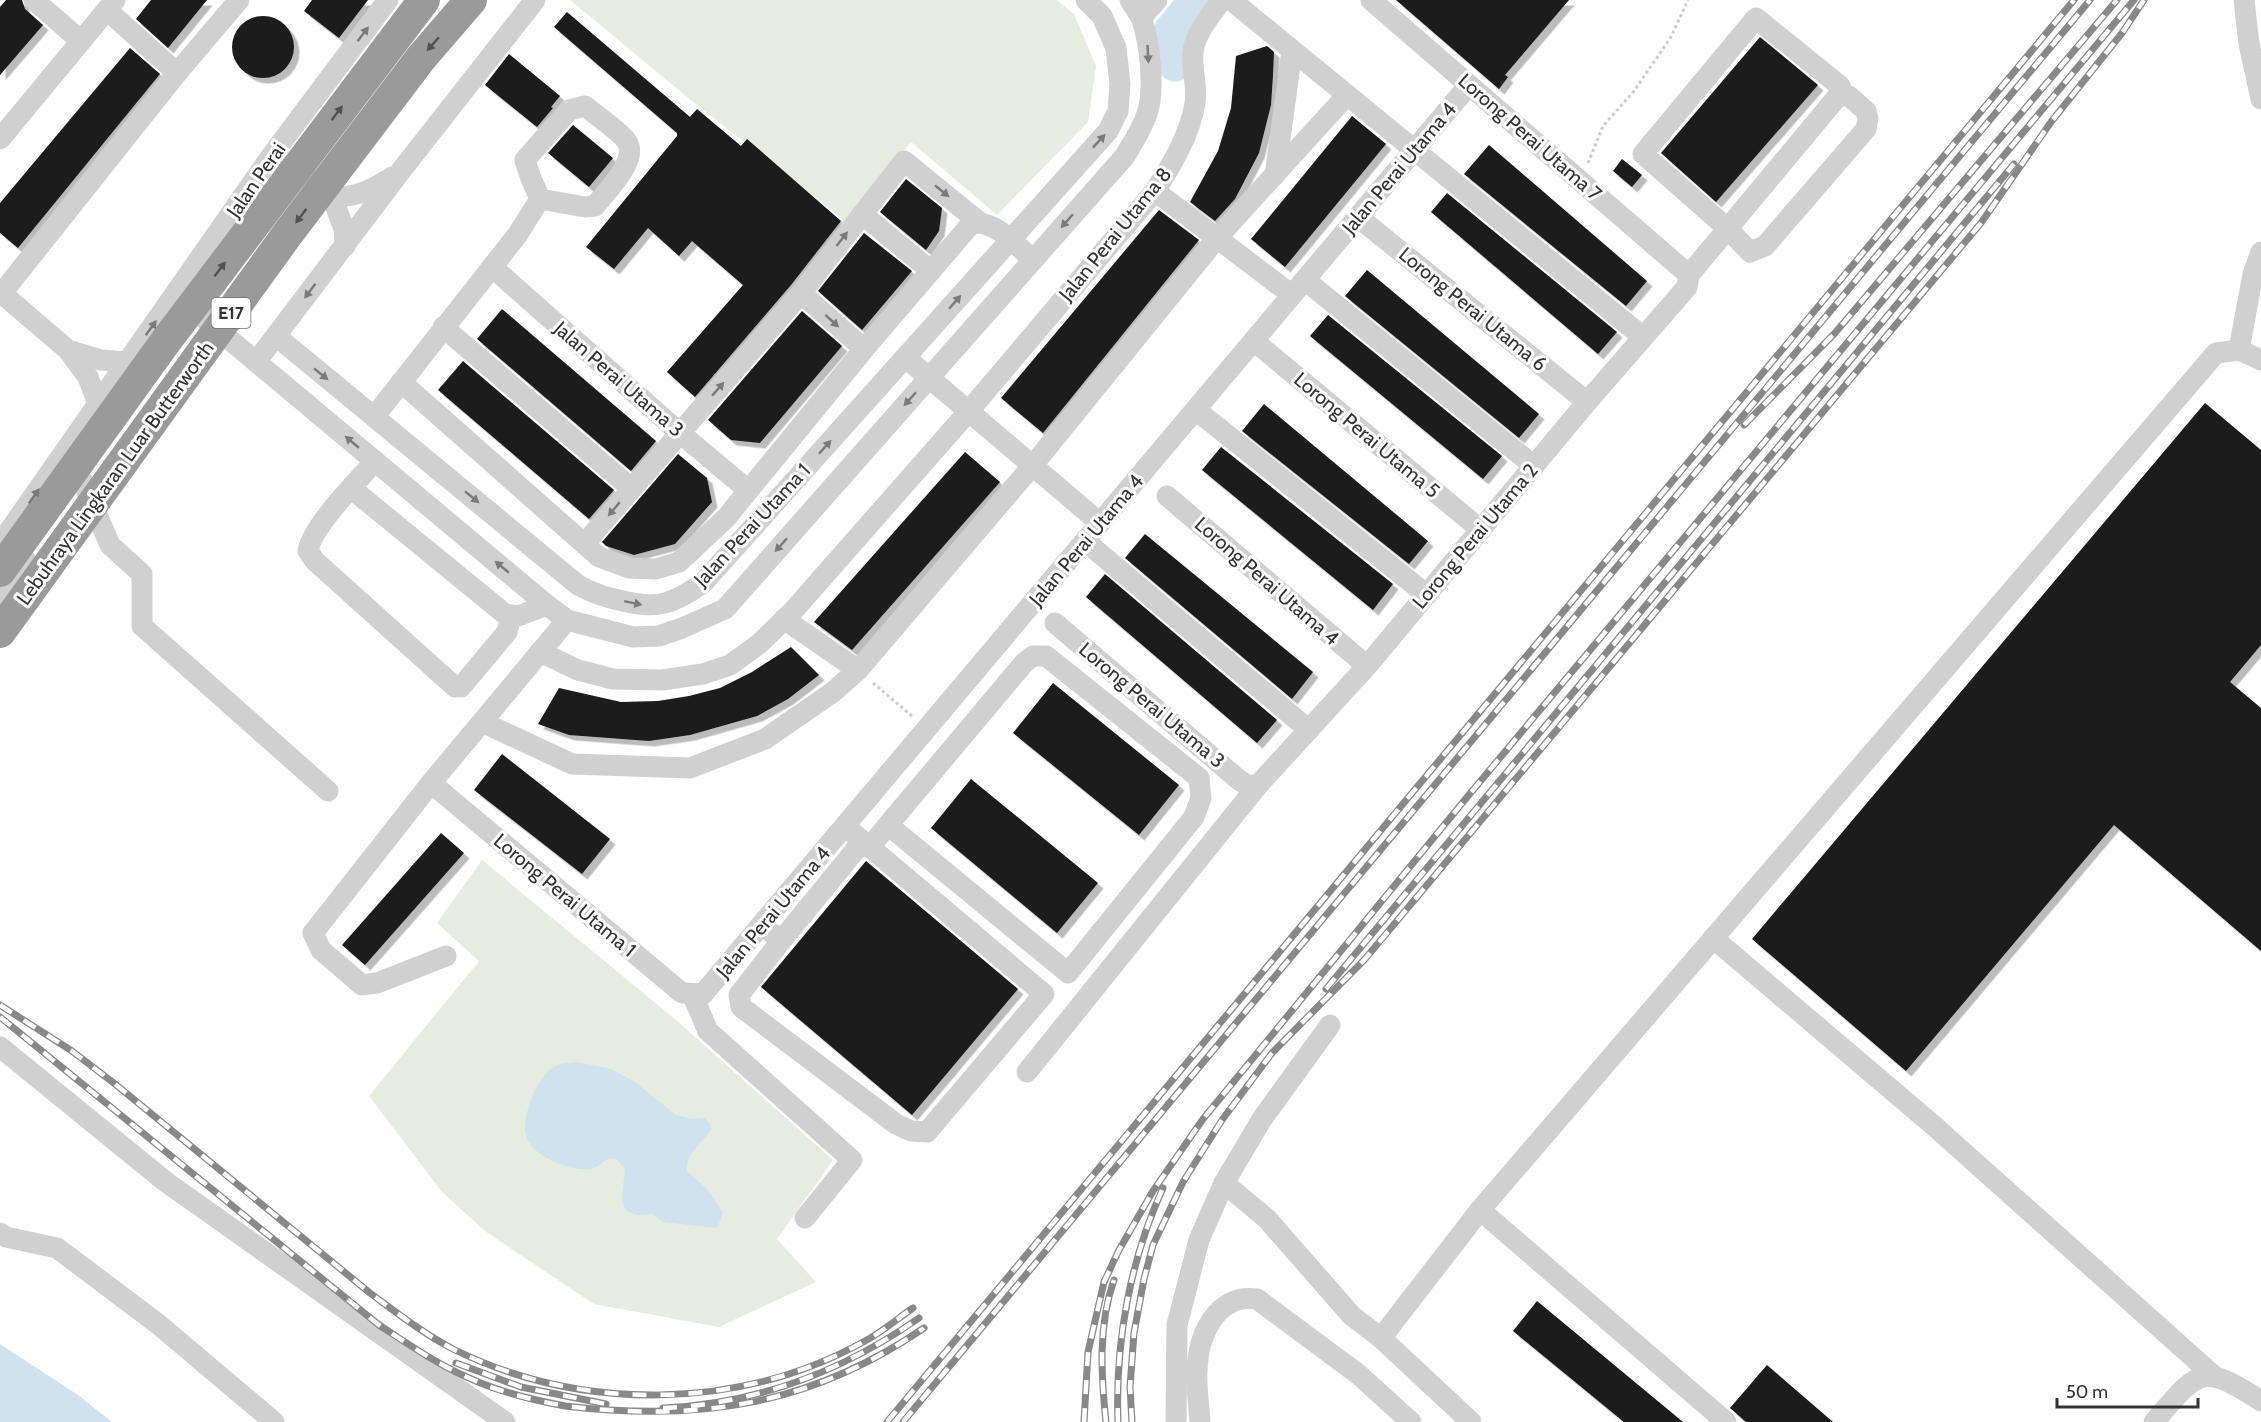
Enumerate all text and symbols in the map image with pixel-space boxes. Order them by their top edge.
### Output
one-way arrow [356,26,368,41]
one-way arrow [427,36,440,51]
one-way arrow [1144,45,1153,64]
street label: Lorong Perai Utama 7 [1454,68,1606,206]
street label: Jalan Perai Utama 4 [1336,97,1461,239]
one-way arrow [331,106,343,121]
one-way arrow [1092,134,1105,149]
street label: Jalan Perai [221,138,290,223]
street label: Jalan Perai Utama 8 [1053,162,1176,306]
one-way arrow [934,185,950,198]
one-way arrow [296,208,308,223]
one-way arrow [1060,214,1074,229]
one-way arrow [836,231,848,246]
street label: Lorong Perai Utama 6 [1394,242,1552,376]
one-way arrow [214,261,226,277]
one-way arrow [304,283,317,299]
one-way arrow [948,295,961,310]
road number: E17 [212,298,250,328]
one-way arrow [824,314,839,327]
street label: Jalan Perai Utama 3 [549,316,689,442]
one-way arrow [145,321,157,337]
street label: Lebuhraya Lingkaran Luar Butterworth [11,337,219,609]
one-way arrow [313,367,329,380]
street label: Lorong Perai Utama 5 [1289,367,1445,503]
one-way arrow [711,382,724,397]
one-way arrow [903,392,917,407]
one-way arrow [345,436,360,449]
one-way arrow [818,440,832,455]
street label: Lorong Perai Utama 2 [1407,458,1543,614]
street label: Jalan Perai Utama 1 [688,459,815,592]
street label: Jalan Perai Utama 4 [1023,469,1148,611]
one-way arrow [28,488,39,504]
one-way arrow [464,491,480,504]
one-way arrow [608,501,621,516]
street label: Lorong Perai Utama 4 [1190,512,1344,650]
one-way arrow [775,537,788,552]
one-way arrow [494,561,510,574]
one-way arrow [624,599,642,609]
street label: Lorong Perai Utama 3 [1074,637,1230,773]
street label: Lorong Perai Utama 1 [489,828,641,962]
street label: Jalan Perai Utama 4 [710,841,835,983]
scale bar [2057,1371,2198,1409]
text: 50 m [2066,1381,2108,1403]

